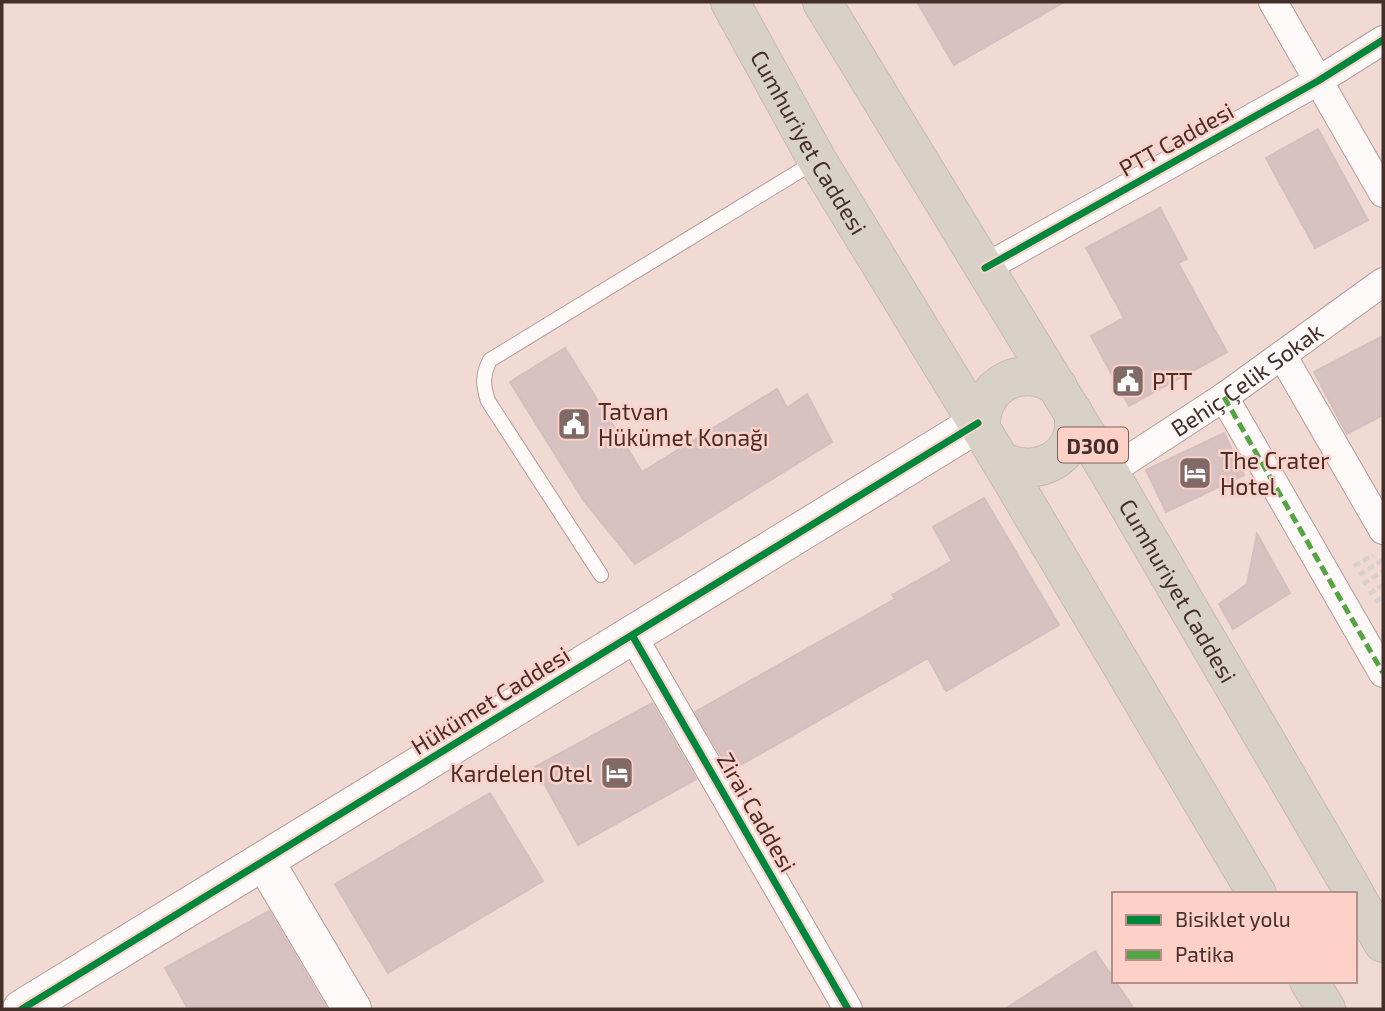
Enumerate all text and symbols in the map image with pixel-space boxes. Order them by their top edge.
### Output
street label: Cumhuriyet Caddesi [745,45,873,240]
street label: PTT Caddesi [1114,96,1238,182]
street label: Behiç Çelik Sokak [1165,316,1328,442]
public building icon: PTT [1109,362,1147,400]
place label: PTT [1152,367,1192,395]
place label: Tatvan Hükümet Konağı [598,397,769,451]
public building icon: Tatvan Hükümet Konağı [555,405,593,443]
road number: D300 [1058,428,1128,462]
place label: The Crater Hotel [1220,446,1330,500]
hotel icon: The Crater Hotel [1176,454,1214,492]
street label: Cumhuriyet Caddesi [1114,494,1243,688]
street label: Hükümet Caddesi [406,640,574,760]
street label: Zirai Caddesi [712,747,802,877]
hotel icon: Kardelen Otel [598,754,636,792]
place label: Kardelen Otel [450,759,592,787]
legend [1112,892,1357,983]
text: Bisiklet yolu [1175,906,1291,931]
text: Patika [1175,941,1234,966]

